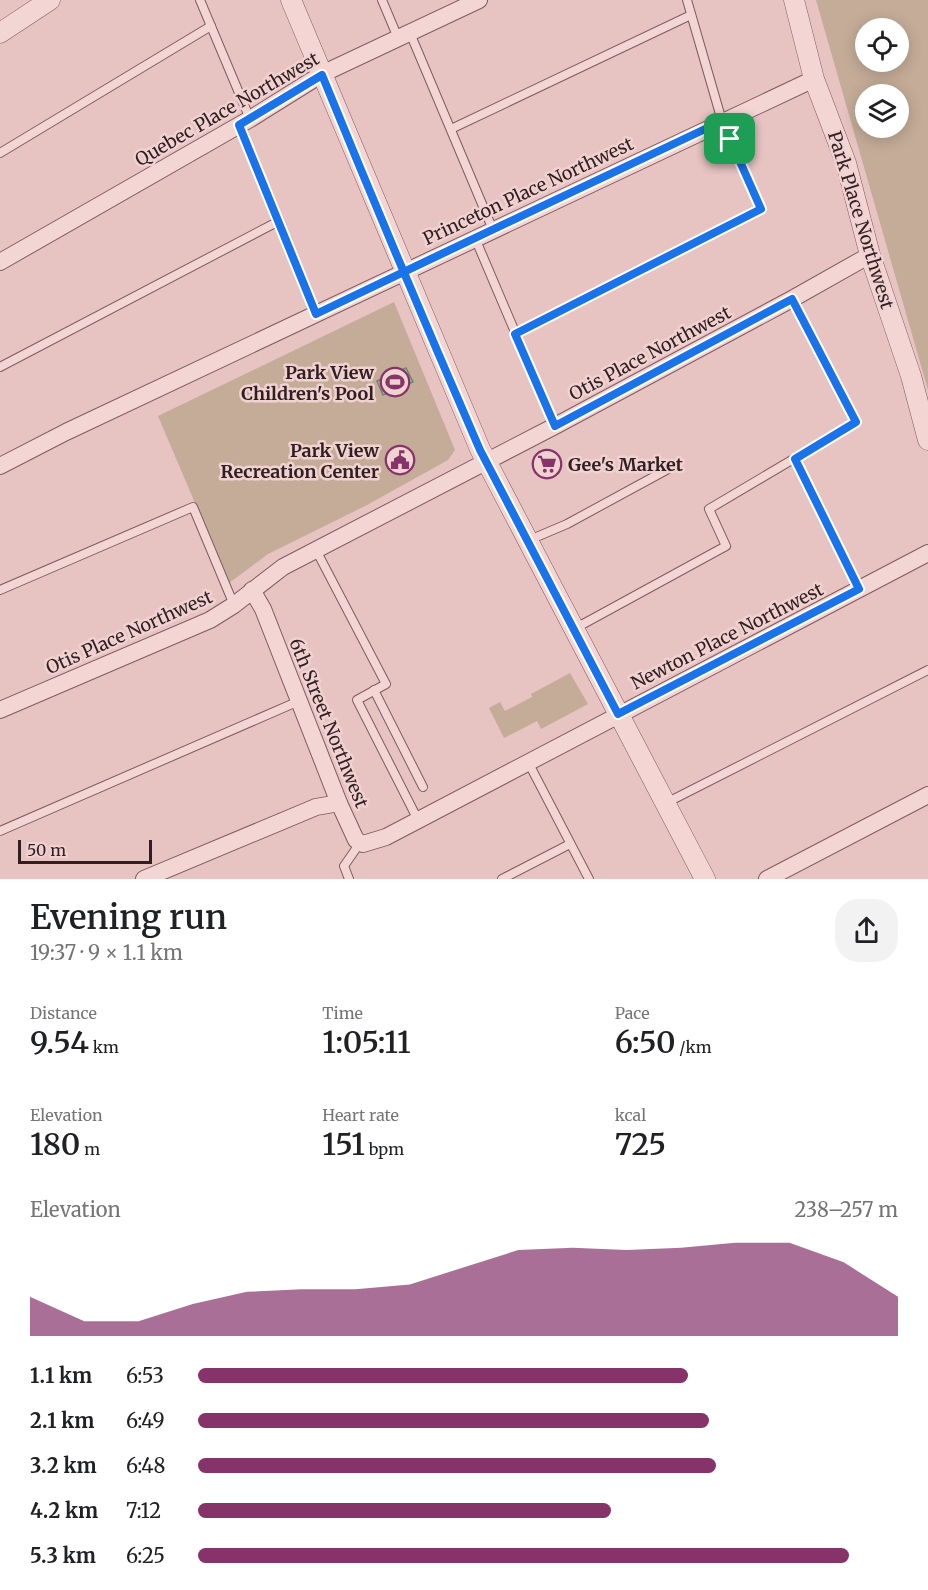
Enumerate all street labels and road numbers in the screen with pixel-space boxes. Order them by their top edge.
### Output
street label: Quebec Place Northwest [131,47,323,171]
street label: Park Place Northwest [823,128,899,312]
street label: Princeton Place Northwest [419,132,637,250]
street label: Otis Place Northwest [565,301,735,405]
street label: Newton Place Northwest [627,577,827,695]
street label: Otis Place Northwest [42,585,216,679]
street label: 6th Street Northwest [284,635,374,811]

